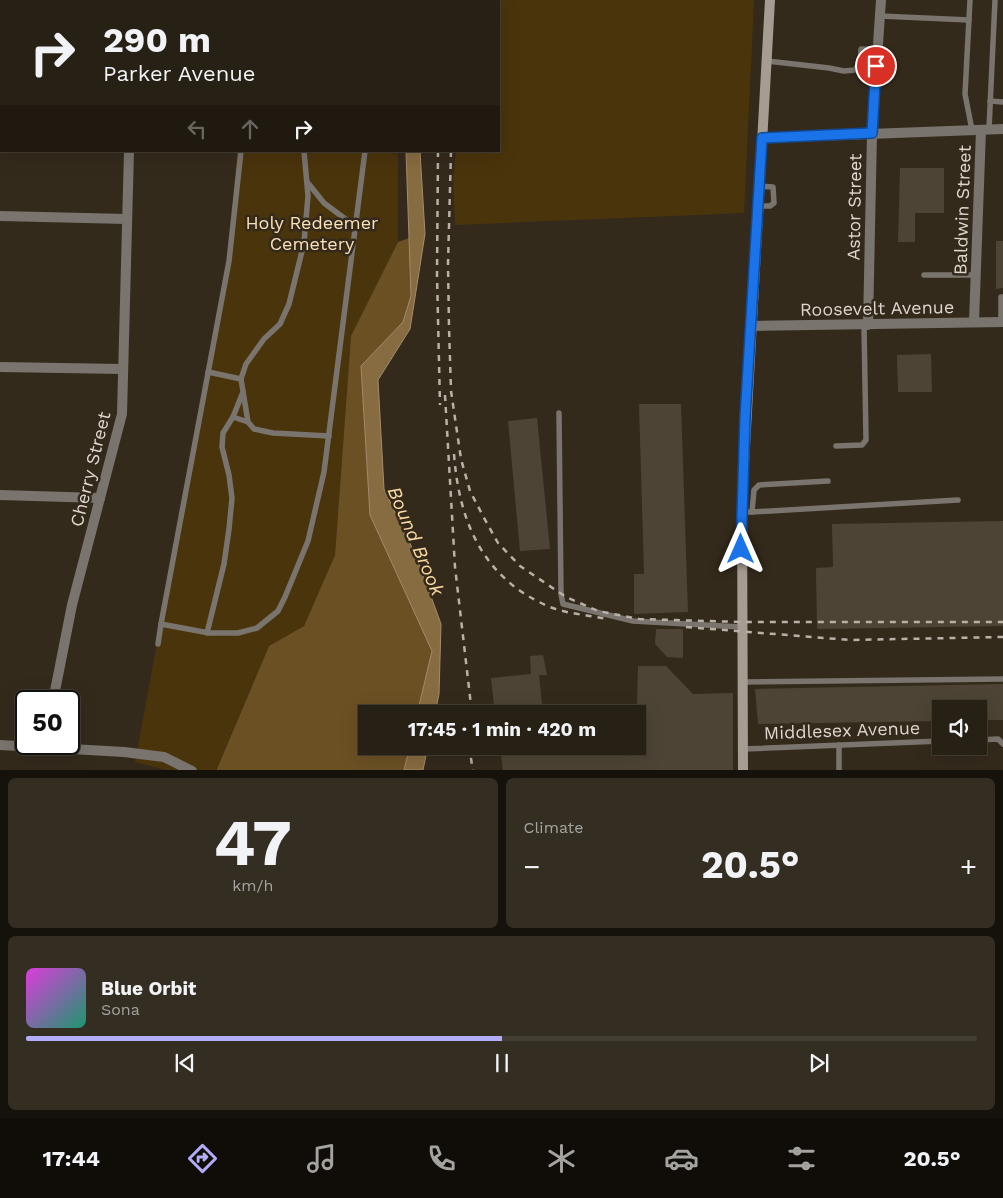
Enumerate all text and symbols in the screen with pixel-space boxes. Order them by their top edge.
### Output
text: 290 m [103,19,211,61]
icon: right [20,20,85,85]
pin [855,45,897,87]
icon: arrive [862,52,890,80]
text: Parker Avenue [103,61,256,86]
icon: left [183,115,211,143]
icon: ahead [236,115,264,143]
icon: right [289,115,317,143]
street label: Baldwin Street [949,144,975,275]
street label: Astor Street [843,153,865,261]
park label: Holy Redeemer Cemetery [246,212,378,254]
street label: Roosevelt Avenue [800,296,954,320]
street label: Cherry Street [66,409,115,529]
water label: Bound Brook [383,483,450,600]
position arrow [714,522,766,574]
speed limit sign: 50 [15,690,80,755]
map controls [932,700,987,755]
button: sound [932,700,987,755]
street label: Middlesex Avenue [763,717,921,743]
text: 17:45 · 1 min · 420 m [408,718,596,741]
text: 47 [214,805,292,881]
text: Climate [524,818,584,837]
text: 20.5° [701,843,800,887]
text: − [524,850,540,883]
text: + [960,850,977,883]
text: km/h [232,876,273,895]
text: Blue Orbit [101,977,196,1000]
text: Sona [101,1000,140,1019]
icon: previous [171,1049,199,1077]
icon: pause [488,1049,516,1077]
icon: next [805,1049,833,1077]
icon: directions [185,1141,220,1176]
icon: music [304,1141,339,1176]
icon: phone [424,1141,459,1176]
icon: climate [544,1141,579,1176]
icon: car [664,1141,699,1176]
icon: filters [784,1141,819,1176]
text: 17:44 [42,1146,100,1171]
text: 20.5° [903,1146,961,1171]

